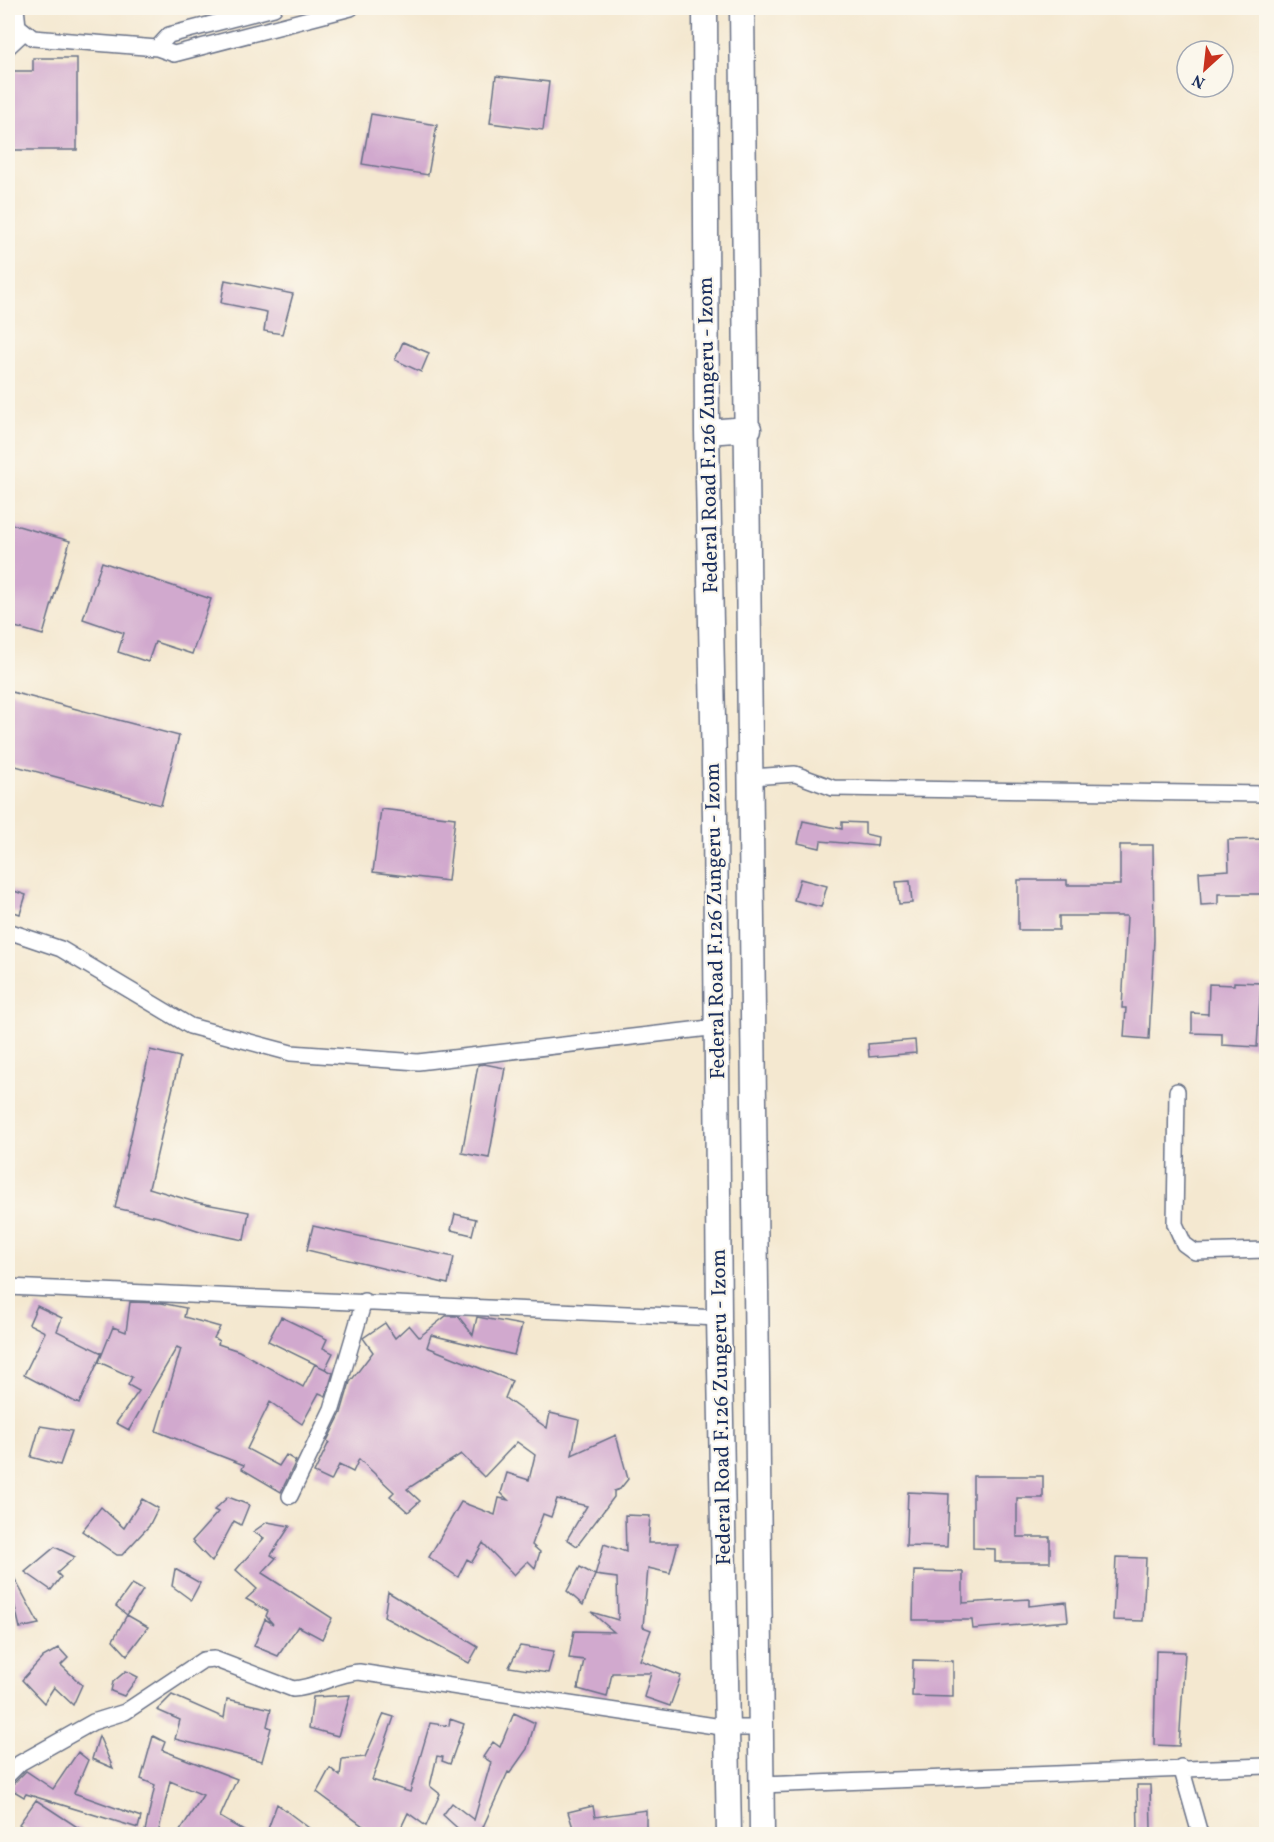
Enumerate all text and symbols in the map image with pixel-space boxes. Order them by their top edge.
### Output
north arrow [1175,39,1235,99]
text: N [1189,68,1209,93]
street label: Federal Road F.126 Zungeru - Izom [692,276,726,594]
street label: Federal Road F.126 Zungeru - Izom [699,762,733,1080]
street label: Federal Road F.126 Zungeru - Izom [705,1248,739,1566]

